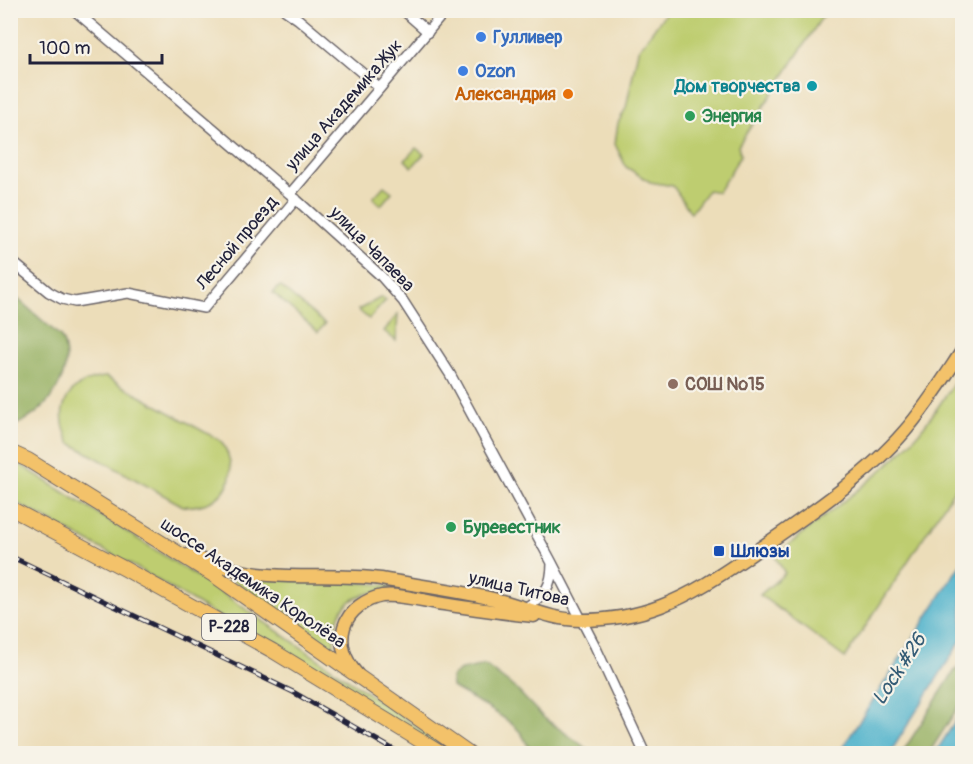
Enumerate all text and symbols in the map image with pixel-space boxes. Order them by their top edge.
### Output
place label: Гулливер [493,26,563,49]
scale bar [30,27,162,65]
marker: Гулливер [474,30,488,44]
street label: улица Академика Жук [280,34,407,176]
text: 100 m [39,37,91,60]
place label: Ozon [475,60,515,83]
marker: Ozon [456,64,470,78]
place label: Дом творчества [674,75,801,98]
marker: Дом творчества [805,79,819,93]
place label: Александрия [454,83,556,106]
marker: Александрия [561,87,575,101]
place label: Энергия [702,105,762,128]
marker: Энергия [683,109,697,123]
street label: Лесной проезд [190,191,283,295]
street label: улица Чапаева [324,201,420,297]
place label: СОШ №15 [685,373,765,396]
marker: СОШ №15 [666,377,680,391]
street label: шоссе Академика Королёва [156,512,350,654]
place label: Буревестник [463,516,561,539]
marker: Буревестник [444,520,458,534]
place label: Шлюзы [730,540,789,563]
marker: Шлюзы [712,544,726,558]
street label: улица Титова [465,566,572,612]
road number: Р-228 [202,614,256,640]
water label: Lock #26 [867,627,932,709]

